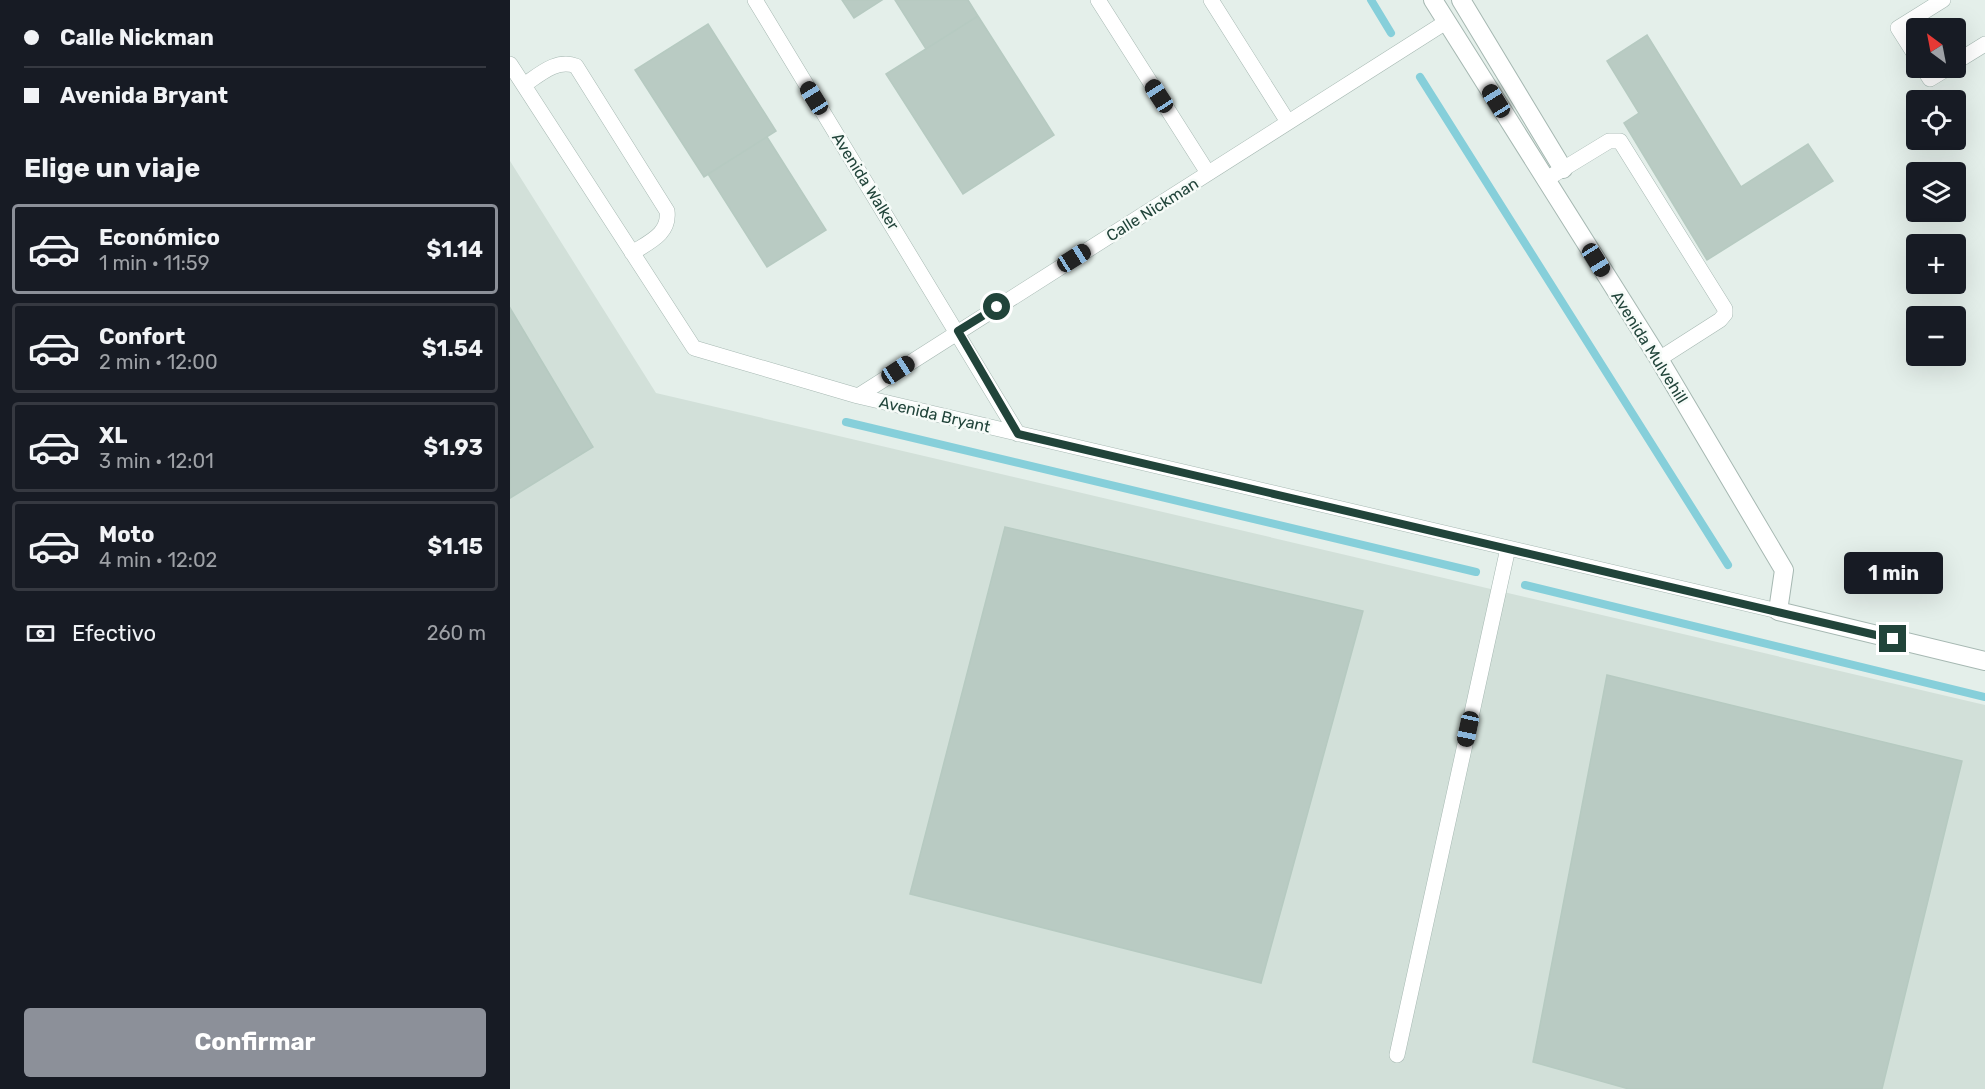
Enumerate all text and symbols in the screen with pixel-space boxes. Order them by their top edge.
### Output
north arrow [1906,18,1966,78]
map controls [1906,18,1966,366]
text: Calle Nickman [60,24,214,51]
car [1142,76,1176,116]
car [797,78,831,118]
car [1479,81,1513,121]
text: Avenida Bryant [60,82,228,109]
button: locate [1906,90,1966,150]
street label: Avenida Walker [828,129,903,234]
text: Elige un viaje [24,152,200,184]
button: layers [1906,162,1966,222]
street label: Calle Nickman [1103,174,1202,245]
icon: car [27,222,81,276]
text: Económico [99,224,220,251]
button: + [1906,234,1966,294]
text: $1.14 [427,236,483,263]
car [1579,240,1613,280]
car [1054,241,1094,275]
text: 1 min · 11:59 [99,251,210,275]
street label: Avenida Mulvehill [1607,288,1692,407]
route start [983,293,1010,320]
button: − [1906,306,1966,366]
icon: car [27,321,81,375]
text: Confort [99,323,185,350]
text: $1.54 [422,335,483,362]
text: 2 min · 12:00 [99,350,218,374]
car [878,353,918,387]
street label: Avenida Bryant [877,392,992,437]
icon: car [27,420,81,474]
text: XL [99,422,127,449]
text: $1.93 [424,434,483,461]
text: 3 min · 12:01 [99,449,214,473]
icon: car [27,519,81,573]
text: Moto [99,521,154,548]
text: $1.15 [427,533,483,560]
text: 4 min · 12:02 [99,548,217,572]
callout: 1 min [1844,552,1942,594]
text: 1 min [1868,561,1919,585]
icon: cash [24,617,57,650]
text: Efectivo [72,620,156,647]
text: 260 m [427,621,486,645]
route end [1879,625,1906,652]
car [1455,710,1481,748]
button: Confirmar [24,1008,486,1077]

